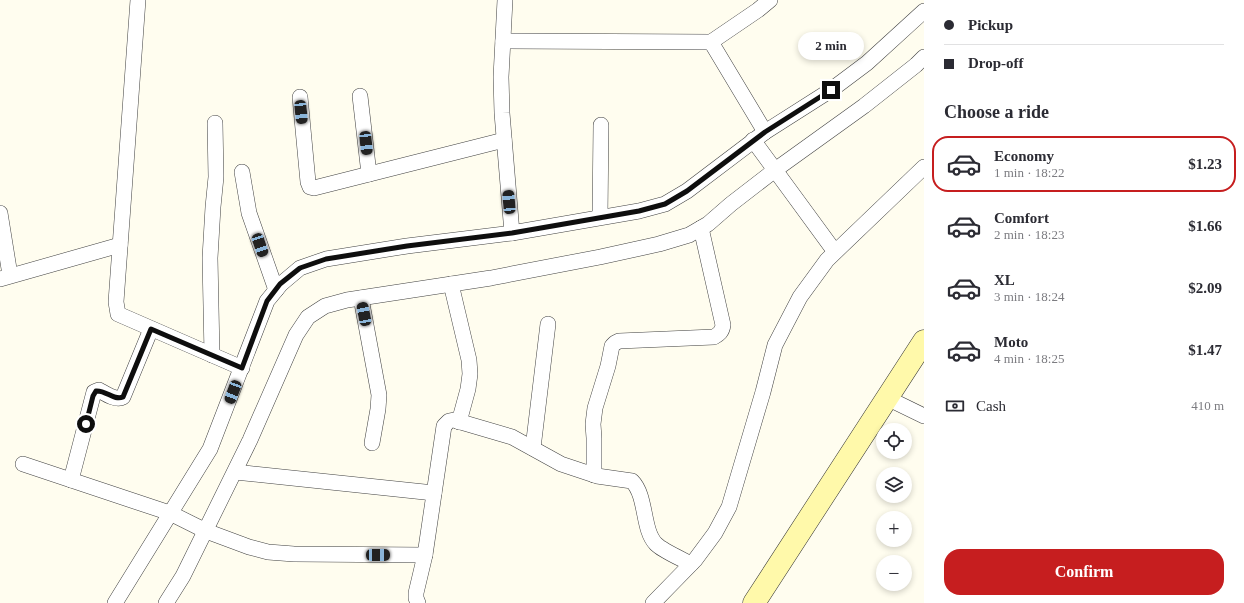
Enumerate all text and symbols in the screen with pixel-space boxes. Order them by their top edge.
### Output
text: Pickup [968,17,1013,33]
callout: 2 min [798,32,864,60]
text: 2 min [815,38,847,53]
text: Drop-off [968,55,1024,71]
route end [822,81,840,99]
car [294,99,308,125]
text: Choose a ride [944,102,1049,122]
car [359,130,373,156]
icon: car [946,146,982,182]
text: Economy [994,148,1054,164]
text: $1.23 [1188,156,1222,172]
text: 1 min · 18:22 [994,165,1064,180]
car [502,190,516,214]
icon: car [946,208,982,244]
text: Comfort [994,210,1049,226]
text: $1.66 [1188,218,1222,234]
text: 2 min · 18:23 [994,227,1064,242]
car [250,232,270,258]
icon: car [946,270,982,306]
text: XL [994,272,1015,288]
text: $2.09 [1188,280,1222,296]
text: 3 min · 18:24 [994,289,1064,304]
car [356,301,372,327]
icon: car [946,332,982,368]
text: Moto [994,334,1028,350]
text: $1.47 [1188,342,1222,358]
text: 4 min · 18:25 [994,351,1064,366]
car [223,379,243,405]
icon: cash [944,395,966,417]
text: Cash [976,398,1006,414]
text: 410 m [1191,398,1224,413]
route start [77,415,95,433]
map controls [876,423,912,591]
button: locate [876,423,912,459]
button: layers [876,467,912,503]
button: + [876,511,912,547]
car [366,549,390,561]
button: Confirm [944,549,1224,595]
button: − [876,555,912,591]

